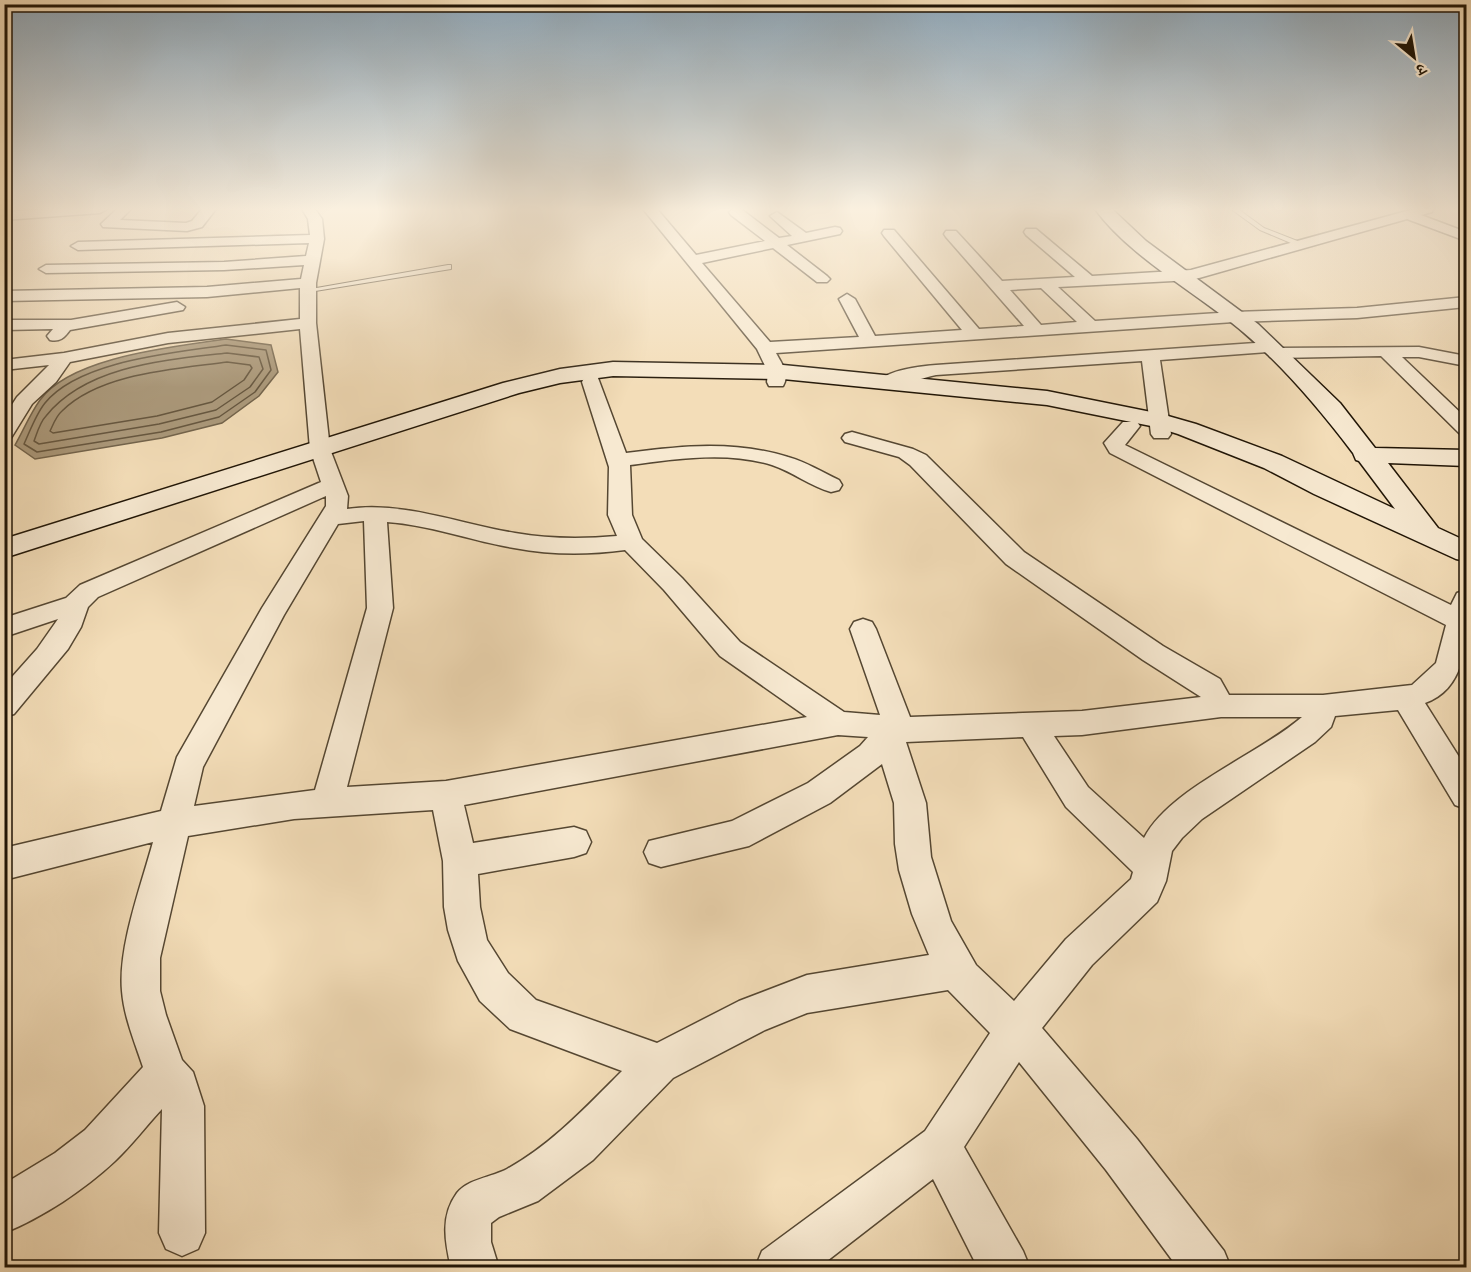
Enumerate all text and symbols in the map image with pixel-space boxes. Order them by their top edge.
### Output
north arrow [1384,27,1444,87]
text: उ [1410,57,1431,82]

